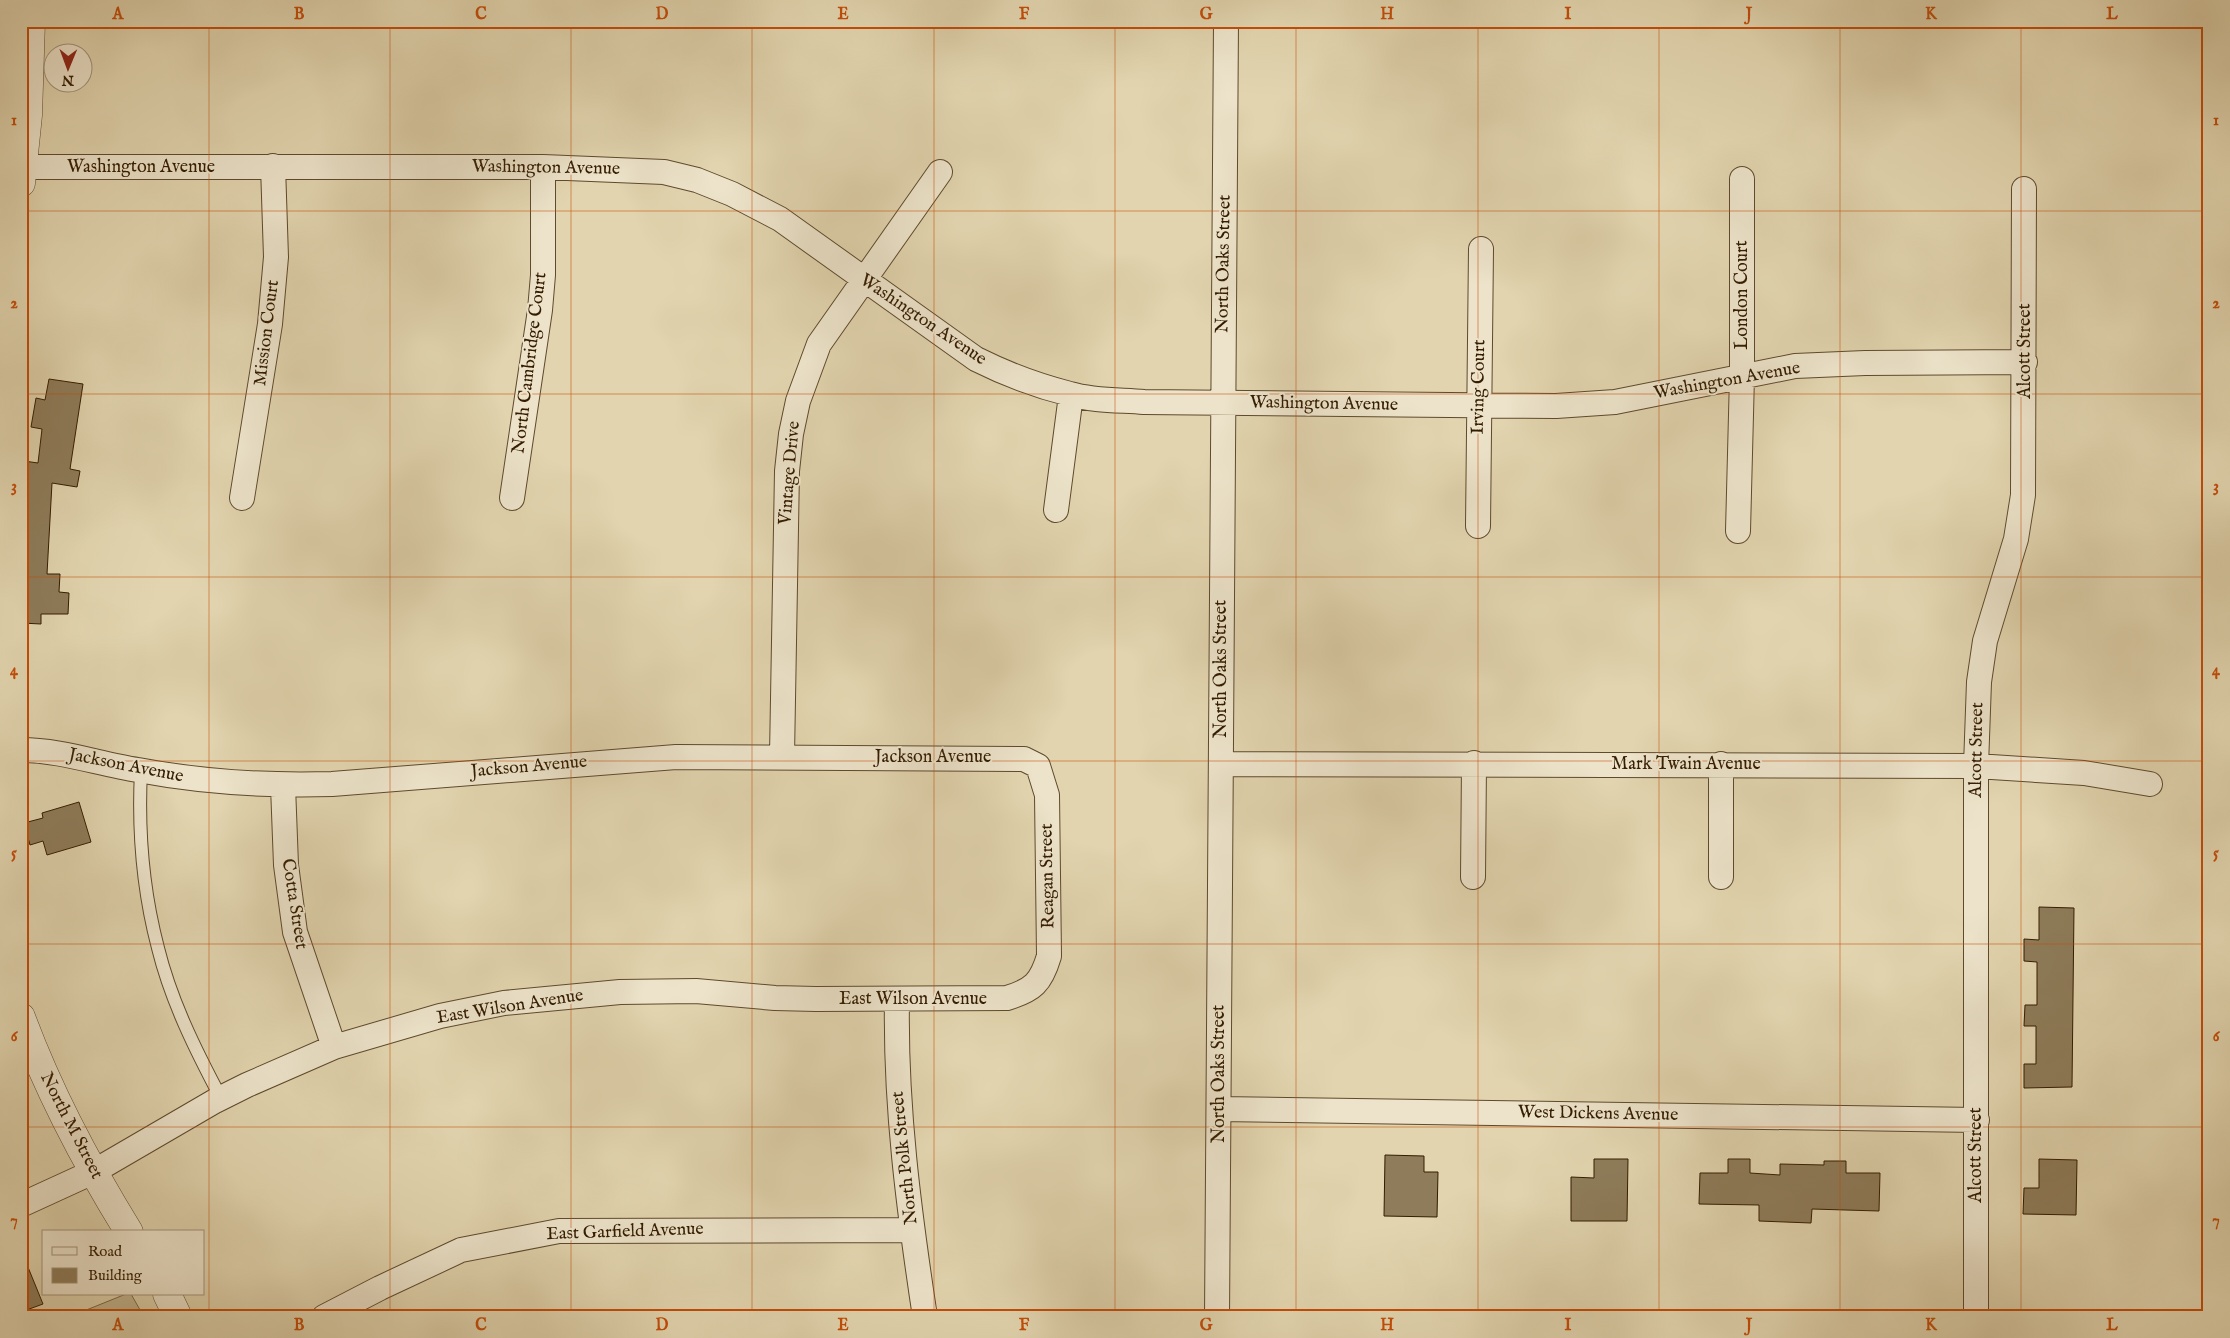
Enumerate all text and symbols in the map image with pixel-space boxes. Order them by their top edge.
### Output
text: A [112,5,125,25]
text: B [294,5,305,25]
text: C [475,5,487,25]
text: D [656,5,669,25]
text: E [837,5,849,25]
text: F [1019,5,1030,25]
text: G [1200,5,1213,25]
text: H [1380,5,1394,25]
text: I [1565,5,1572,25]
text: J [1744,5,1753,25]
text: K [1925,5,1938,25]
text: L [2106,5,2118,25]
north arrow [42,42,92,92]
text: N [62,71,75,89]
text: 1 [11,111,17,131]
text: 1 [2213,111,2219,131]
street label: Washington Avenue [472,155,620,181]
street label: Washington Avenue [67,156,215,179]
street label: North Oaks Street [1211,195,1237,333]
street label: London Court [1731,240,1754,350]
street label: Washington Avenue [855,269,991,371]
street label: North Cambridge Court [507,271,553,455]
street label: Mission Court [249,279,285,387]
text: 2 [10,294,18,314]
text: 2 [2212,294,2220,314]
street label: Alcott Street [2014,303,2037,400]
street label: Irving Court [1467,339,1491,435]
street label: Washington Avenue [1652,357,1802,405]
street label: Washington Avenue [1250,391,1398,417]
street label: Vintage Drive [774,420,806,527]
text: 3 [11,477,17,497]
text: 3 [2213,477,2219,497]
street label: North Oaks Street [1210,600,1233,738]
text: 4 [10,661,19,681]
text: 4 [2212,661,2221,681]
street label: Alcott Street [1965,702,1989,799]
street label: Jackson Avenue [65,743,185,788]
street label: Jackson Avenue [873,746,991,769]
street label: Jackson Avenue [468,750,588,784]
street label: Mark Twain Avenue [1611,753,1761,776]
street label: Reagan Street [1036,823,1060,929]
text: 5 [11,844,17,864]
text: 5 [2213,844,2219,864]
street label: Cotta Street [275,857,313,951]
street label: East Wilson Avenue [435,984,585,1030]
street label: East Wilson Avenue [839,988,987,1011]
street label: North Oaks Street [1208,1005,1231,1143]
text: 6 [11,1027,19,1047]
text: 6 [2213,1027,2221,1047]
street label: North M Street [34,1069,108,1183]
street label: North Polk Street [887,1090,923,1226]
street label: West Dickens Avenue [1518,1101,1678,1127]
street label: Alcott Street [1965,1107,1988,1204]
text: 7 [10,1211,18,1231]
text: 7 [2212,1211,2220,1231]
street label: East Garfield Avenue [546,1218,704,1246]
legend [42,1230,205,1296]
text: Road [88,1242,123,1261]
text: Building [88,1266,143,1285]
text: A [112,1316,125,1336]
text: B [294,1316,305,1336]
text: C [475,1316,487,1336]
text: D [656,1316,669,1336]
text: E [837,1316,849,1336]
text: F [1019,1316,1030,1336]
text: G [1200,1316,1213,1336]
text: H [1380,1316,1394,1336]
text: I [1565,1316,1572,1336]
text: J [1744,1316,1753,1336]
text: K [1925,1316,1938,1336]
text: L [2106,1316,2118,1336]

